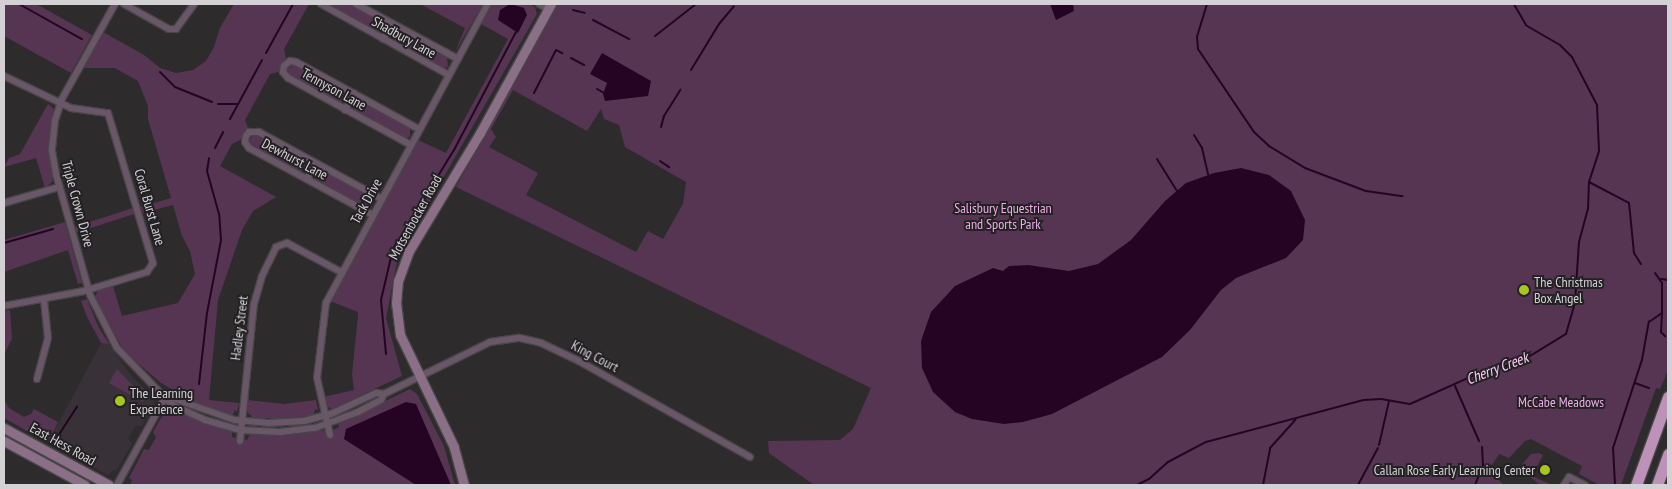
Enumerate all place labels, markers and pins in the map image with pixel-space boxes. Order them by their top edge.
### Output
place label: The Christmas Box Angel [1534,274,1603,306]
marker: The Christmas Box Angel [1518,284,1530,296]
place label: The Learning Experience [130,385,193,418]
marker: The Learning Experience [114,395,126,407]
place label: Callan Rose Early Learning Center [1373,462,1535,478]
marker: Callan Rose Early Learning Center [1539,464,1551,476]

